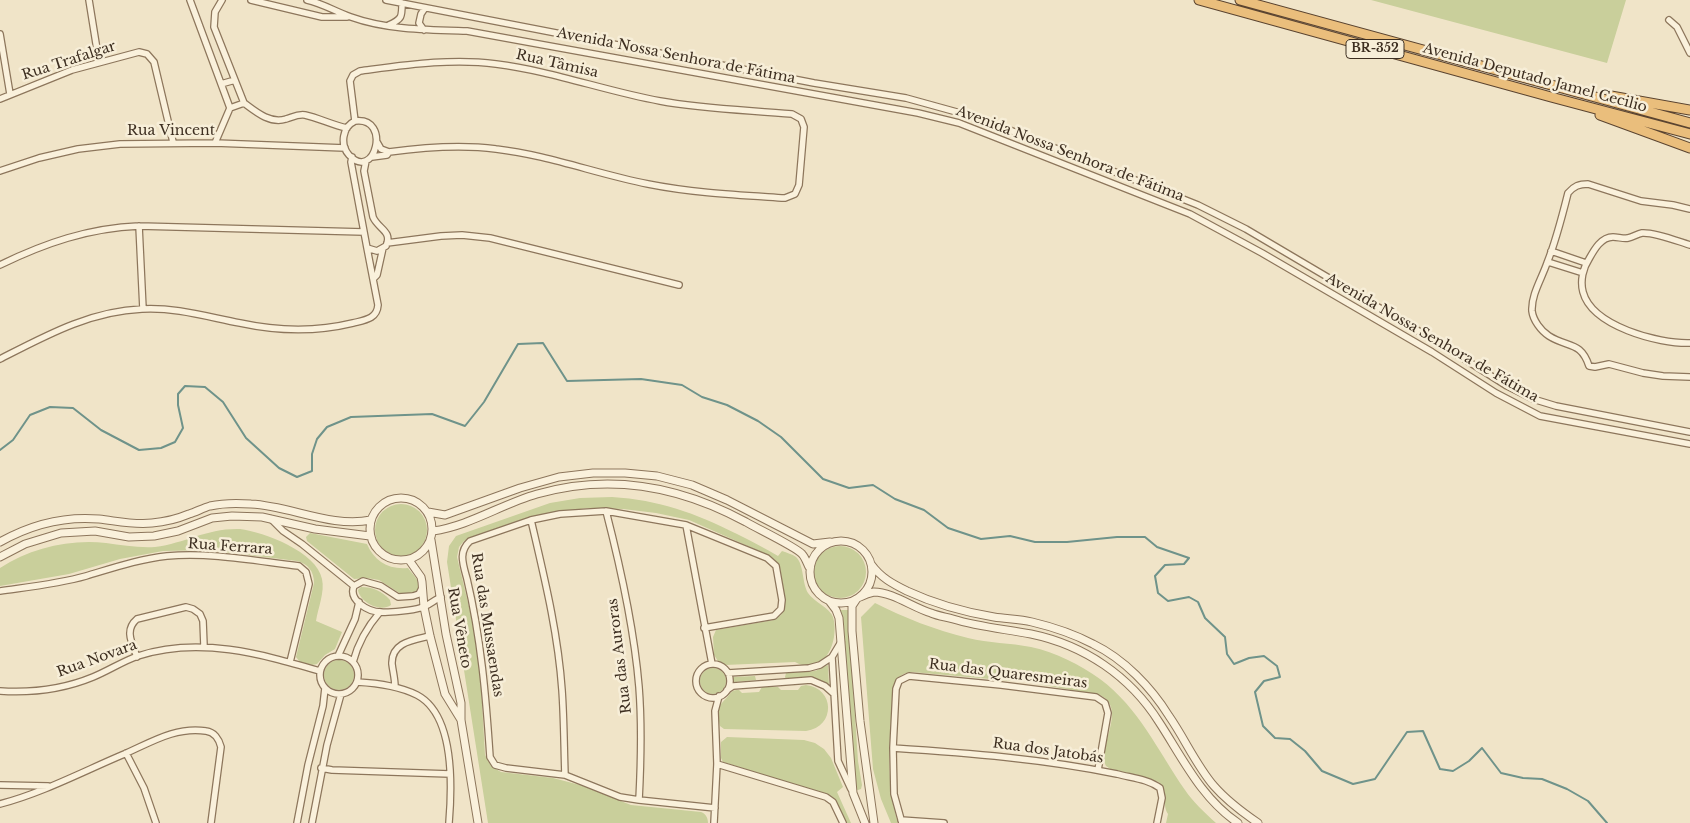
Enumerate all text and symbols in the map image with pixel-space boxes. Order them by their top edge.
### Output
street label: Avenida Nossa Senhora de Fátima [555,25,797,87]
street label: Rua Trafalgar [20,38,118,84]
road number: BR-352 [1346,40,1404,59]
street label: Avenida Deputado Jamel Cecilio [1421,40,1649,116]
street label: Rua Tâmisa [514,46,600,82]
street label: Avenida Nossa Senhora de Fátima [954,103,1186,205]
street label: Rua Vincent [127,123,215,139]
street label: Avenida Nossa Senhora de Fátima [1323,270,1541,406]
street label: Rua Ferrara [187,536,273,558]
street label: Rua das Mussaendas [467,552,507,698]
street label: Rua Vêneto [444,586,474,670]
street label: Rua das Auroras [605,597,635,715]
street label: Rua Novara [55,637,139,681]
street label: Rua das Quaresmeiras [928,656,1088,692]
street label: Rua dos Jatobás [992,735,1104,767]

